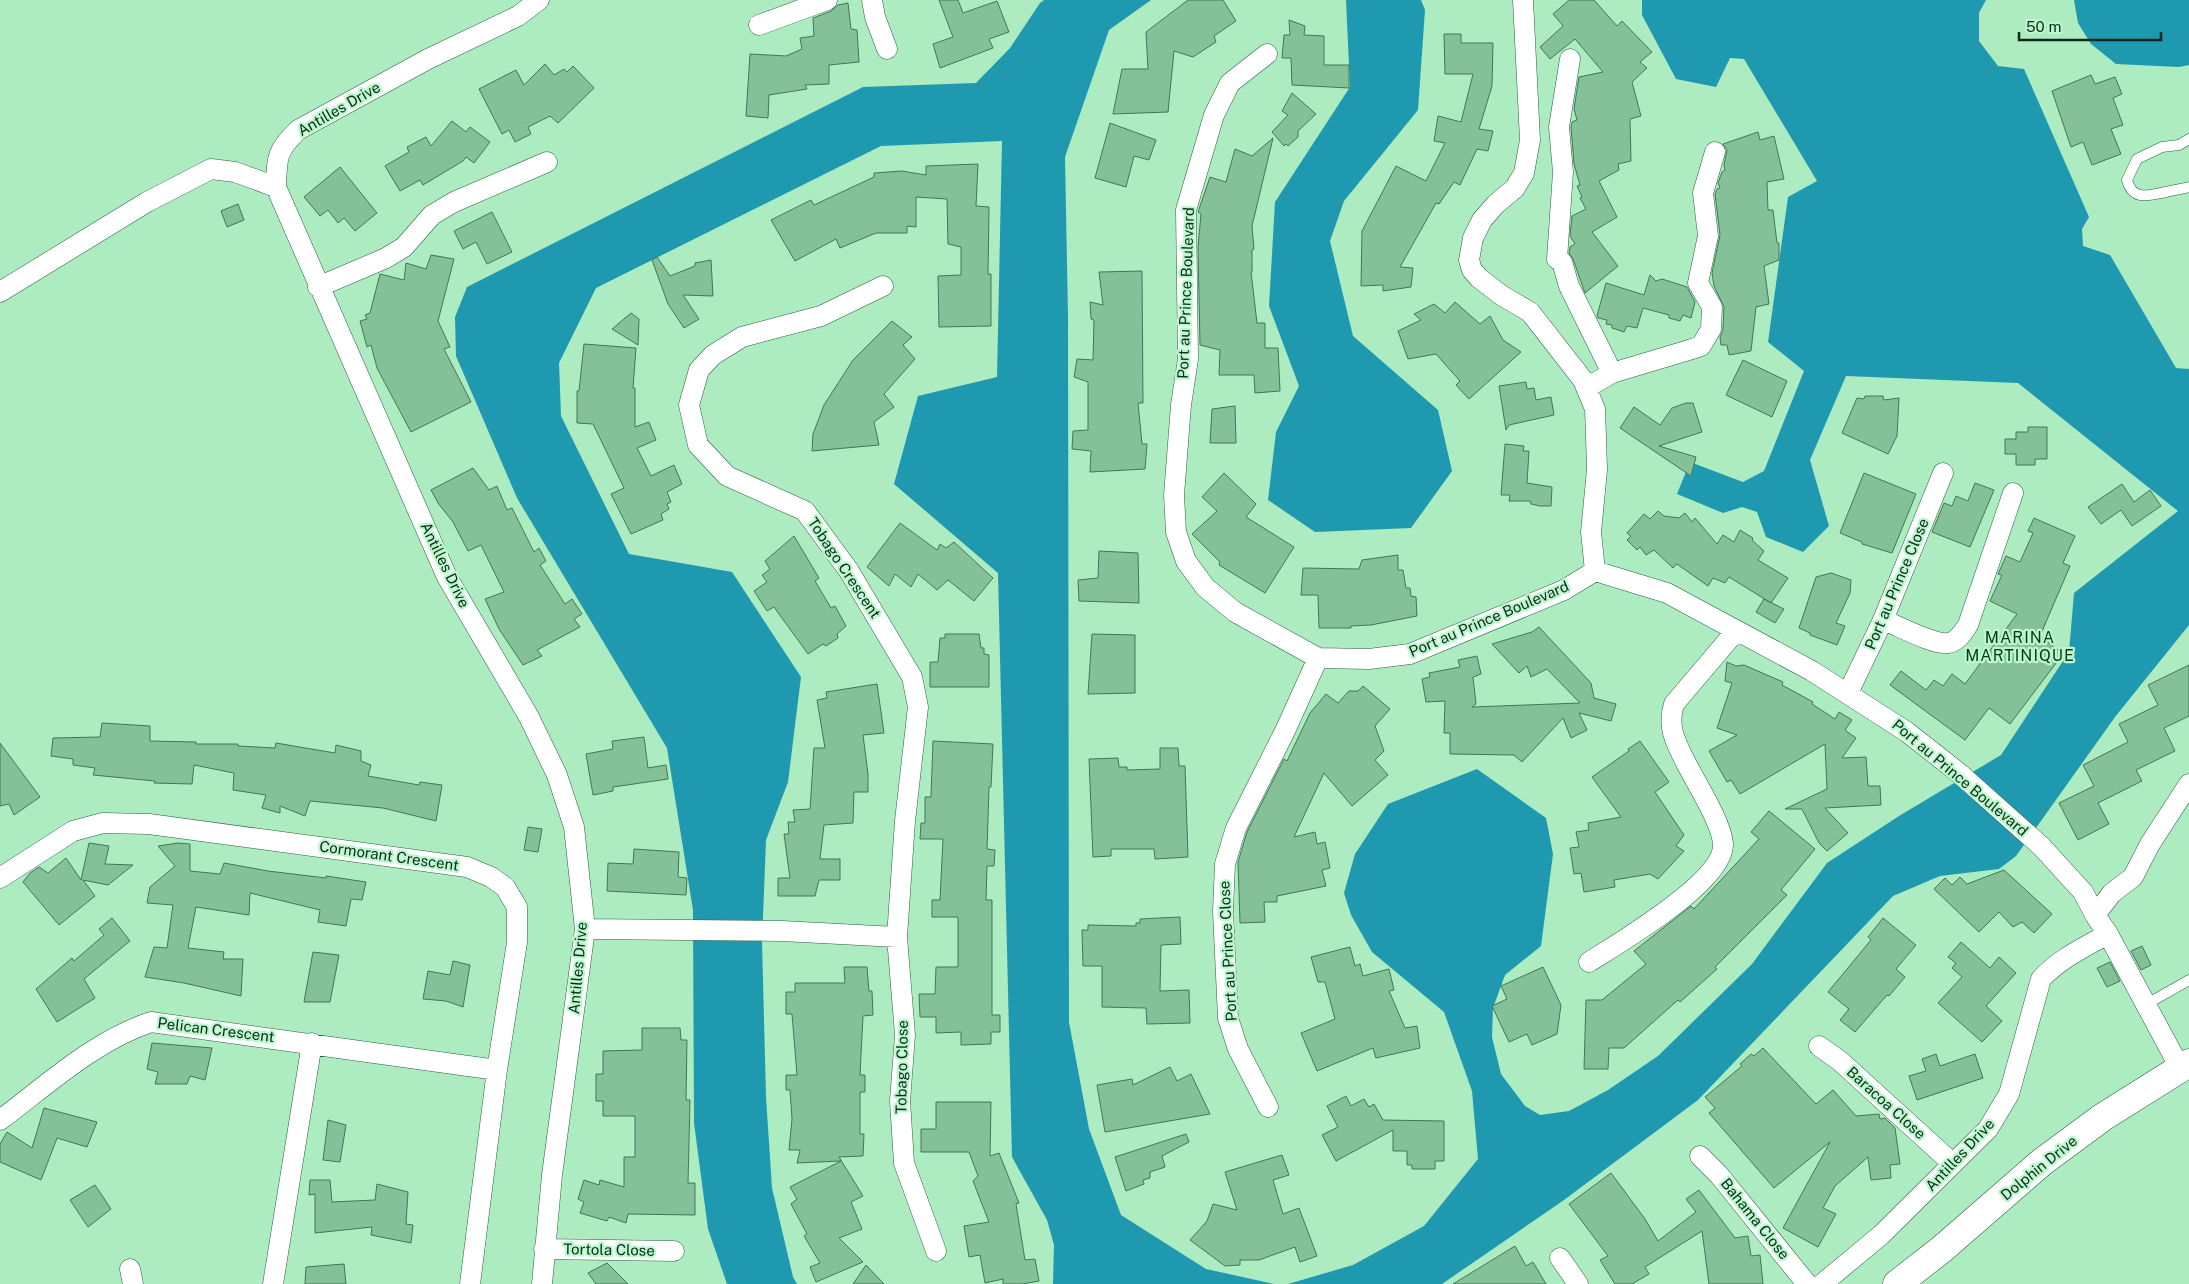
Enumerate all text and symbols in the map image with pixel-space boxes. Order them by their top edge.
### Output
scale bar [2019,10,2162,42]
text: 50 m [2026,18,2061,35]
street label: Antilles Drive [294,78,383,139]
street label: Port au Prince Boulevard [1174,207,1197,379]
street label: Tobago Crescent [805,514,884,621]
street label: Port au Prince Close [1861,516,1932,652]
street label: Antilles Drive [418,519,473,610]
street label: Port au Prince Boulevard [1406,577,1571,660]
district label: MARINA MARTINIQUE [1965,628,2075,665]
street label: Port au Prince Boulevard [1889,716,2032,839]
street label: Cormorant Crescent [318,837,460,874]
street label: Port au Prince Close [1215,880,1240,1022]
street label: Antilles Drive [565,921,590,1015]
street label: Pelican Crescent [157,1014,276,1045]
street label: Tobago Close [892,1020,911,1114]
street label: Baracoa Close [1844,1063,1929,1142]
street label: Antilles Drive [1922,1115,1997,1194]
street label: Dolphin Drive [1997,1132,2080,1203]
street label: Bahama Close [1718,1175,1793,1263]
street label: Tortola Close [563,1240,655,1259]

